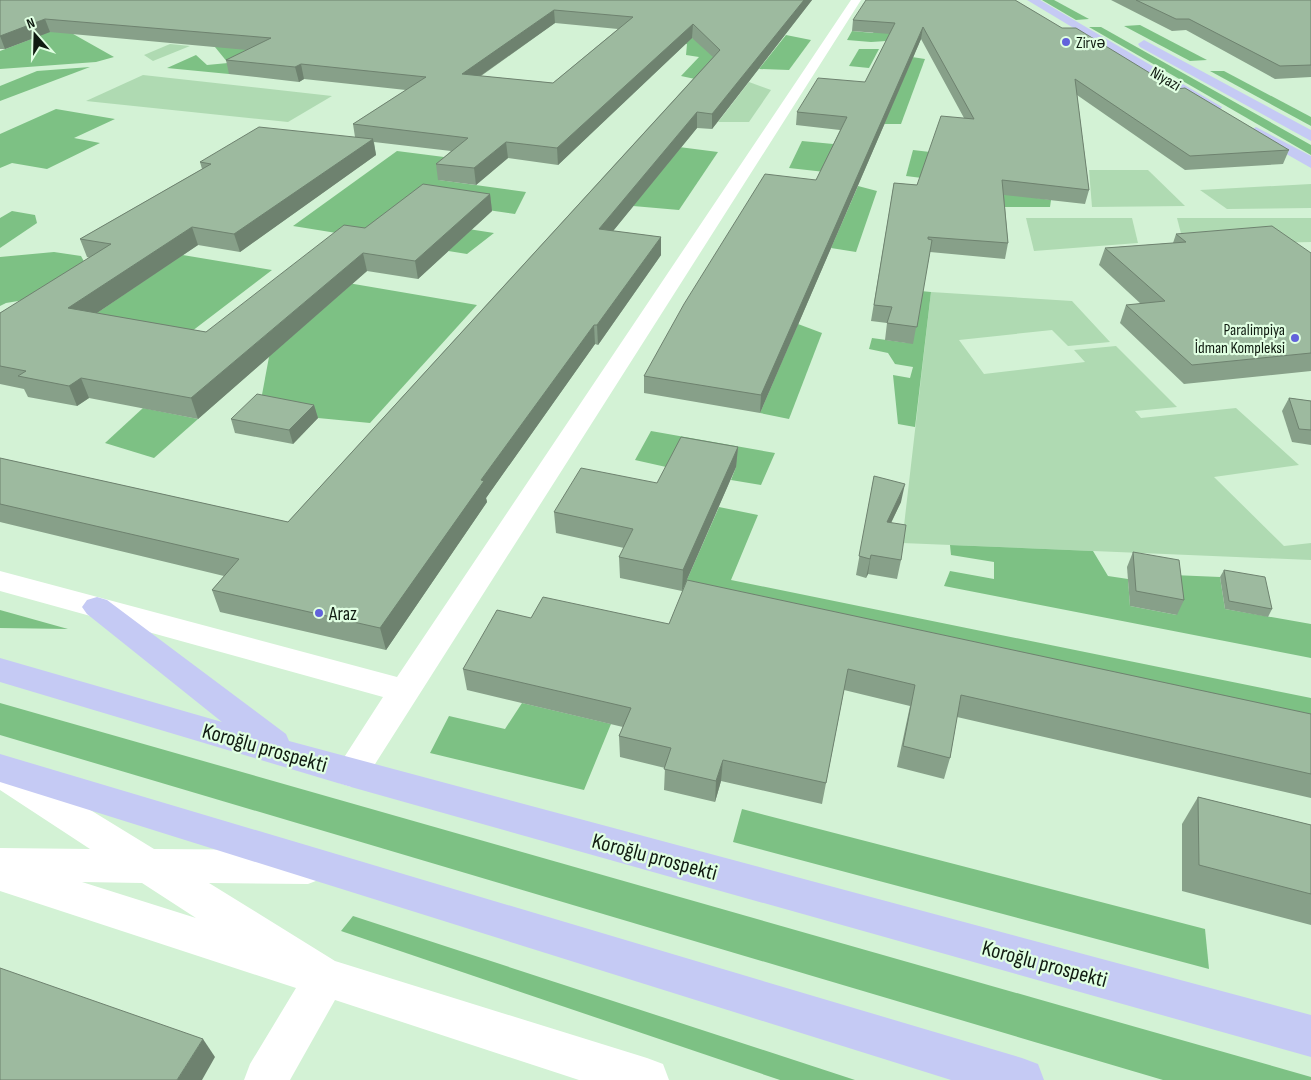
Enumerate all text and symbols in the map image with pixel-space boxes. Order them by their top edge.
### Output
north arrow [10,10,60,60]
text: N [24,14,37,33]
place label: Zirvə [1076,34,1106,53]
marker: Zirvə [1060,36,1072,48]
street label: Niyazi [1147,63,1184,96]
place label: Paralimpiya İdman Kompleksi [1195,321,1285,358]
marker: Paralimpiya İdman Kompleksi [1289,332,1301,344]
place label: Araz [328,603,357,626]
marker: Araz [313,607,325,619]
street label: Koroğlu prospekti [199,718,330,779]
street label: Koroğlu prospekti [589,828,720,887]
street label: Koroğlu prospekti [979,935,1110,994]

